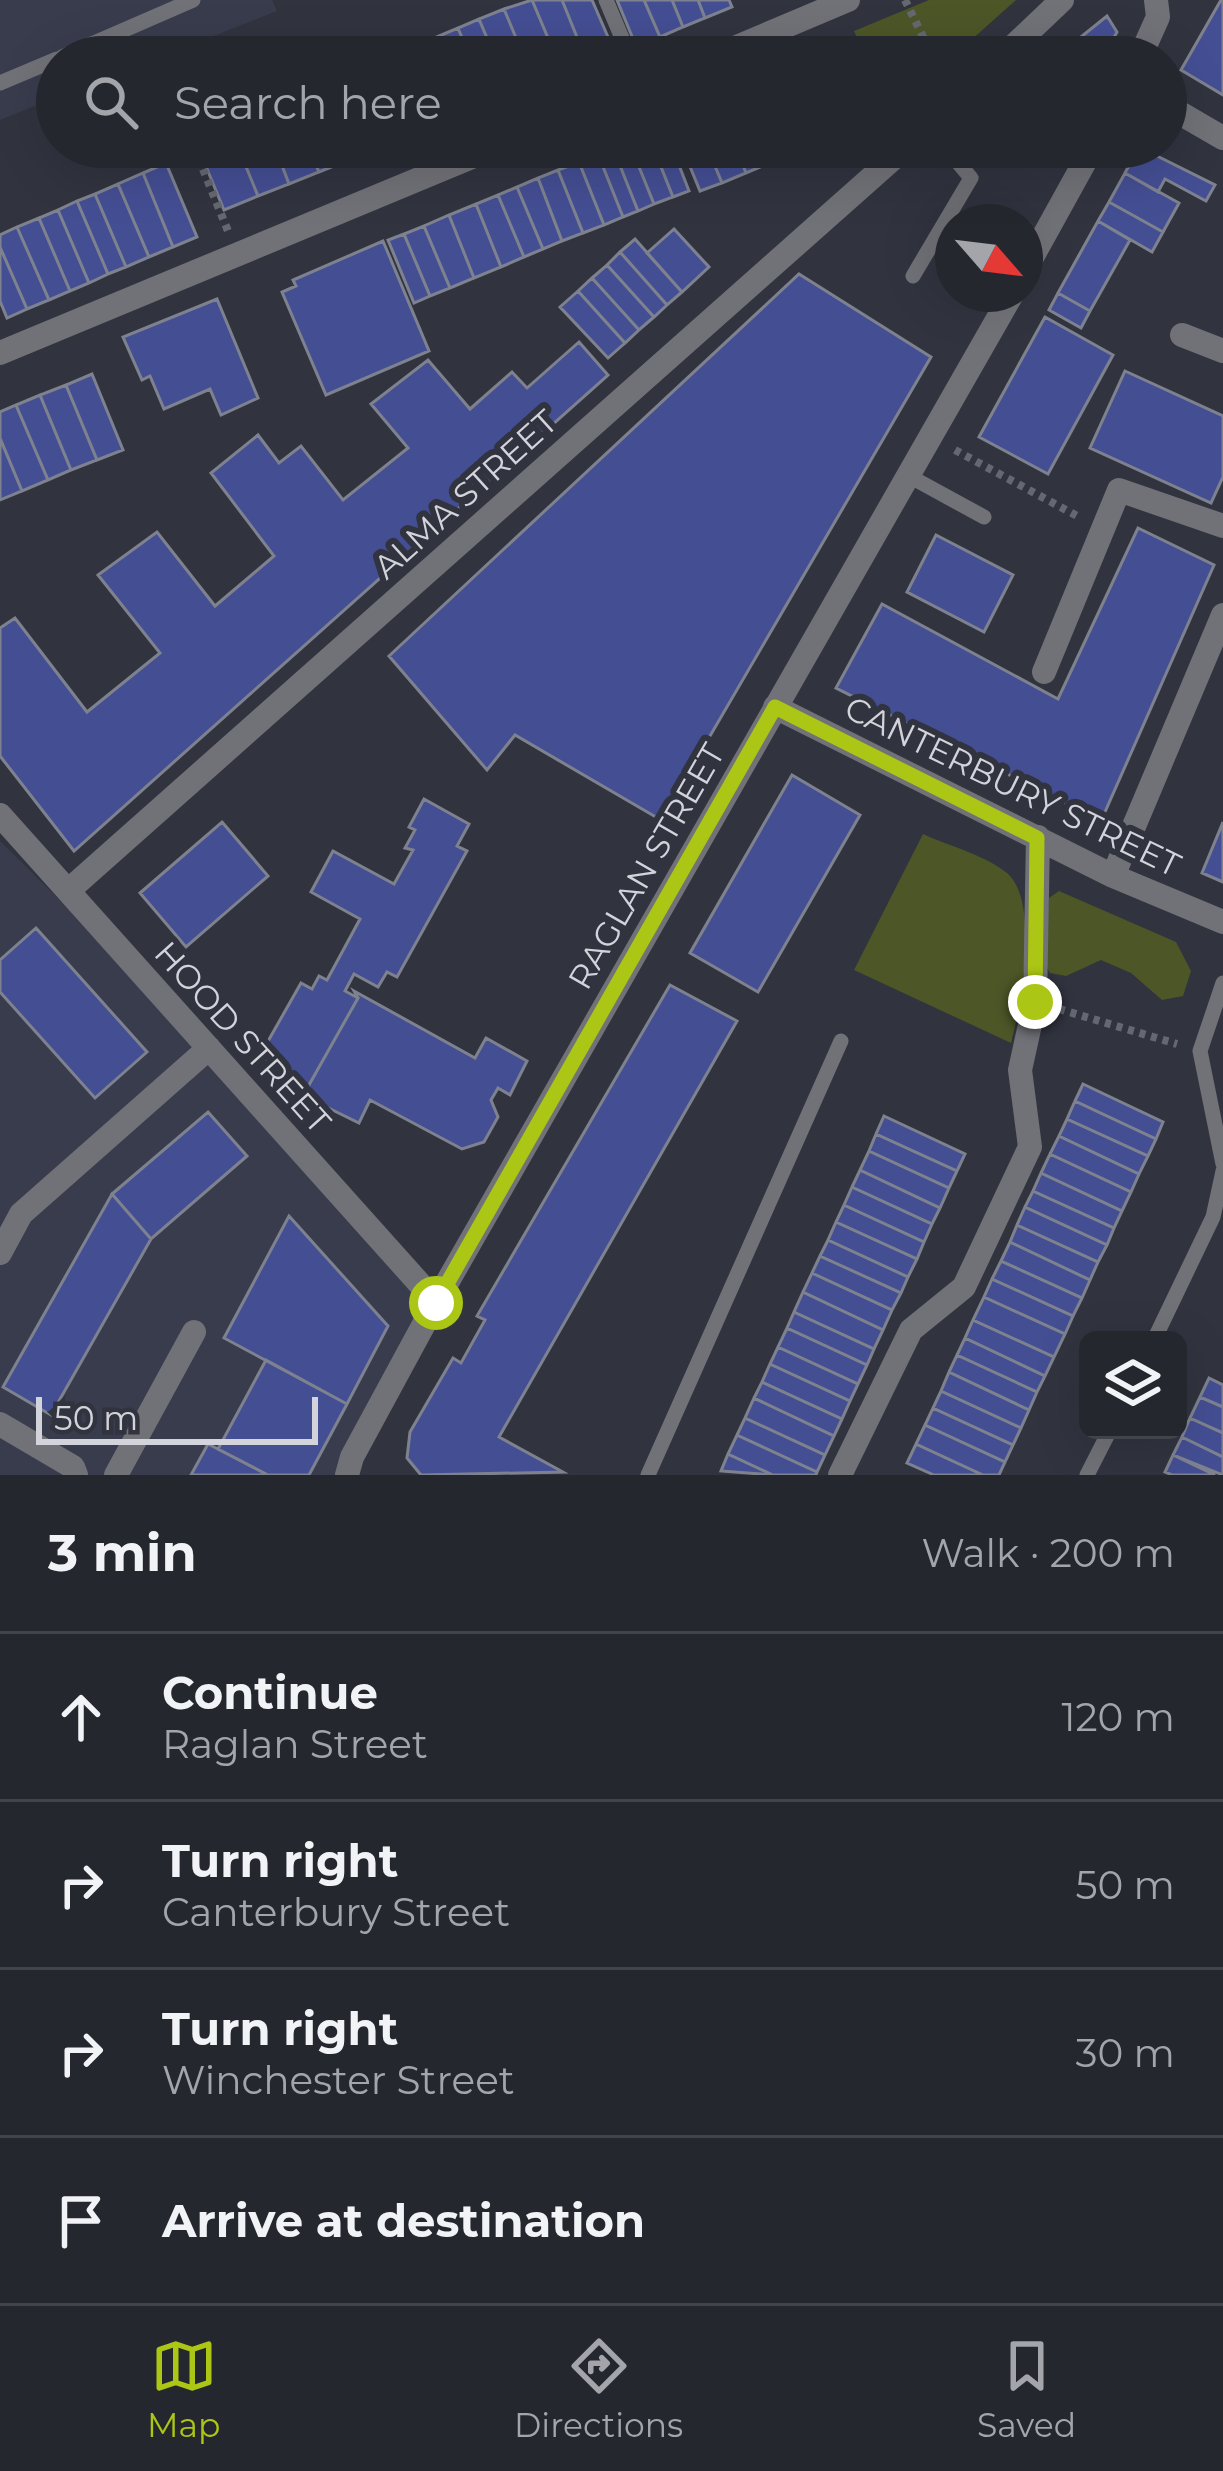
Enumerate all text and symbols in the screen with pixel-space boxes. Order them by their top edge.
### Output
search box [36,36,1187,168]
icon: search [78,69,144,135]
text: Search here [174,75,442,130]
north arrow [935,204,1043,312]
street label: ALMA STREET [365,401,565,587]
street label: CANTERBURY STREET [839,687,1187,885]
street label: RAGLAN STREET [559,736,733,996]
street label: HOOD STREET [147,933,340,1141]
route end [1008,975,1062,1029]
route start [409,1276,463,1330]
map controls [1079,1331,1187,1439]
button: layers [1079,1331,1187,1439]
scale bar [36,1391,318,1444]
text: 50 m [54,1398,138,1438]
text: 3 min [48,1522,197,1584]
text: Walk · 200 m [921,1529,1175,1577]
text: Continue [162,1665,378,1720]
icon: ahead [48,1684,114,1750]
text: 120 m [1061,1693,1175,1741]
text: Raglan Street [162,1720,428,1768]
text: Turn right [162,1833,398,1888]
icon: right [48,1852,114,1918]
text: 50 m [1076,1861,1175,1909]
text: Canterbury Street [162,1888,510,1936]
text: Turn right [162,2001,398,2056]
icon: right [48,2020,114,2086]
text: 30 m [1076,2029,1175,2077]
text: Winchester Street [162,2056,515,2104]
icon: arrive [48,2188,114,2254]
text: Arrive at destination [162,2193,645,2248]
tab: Map [147,2333,220,2445]
tab: Directions [514,2333,683,2445]
tab: Saved [977,2333,1076,2445]

